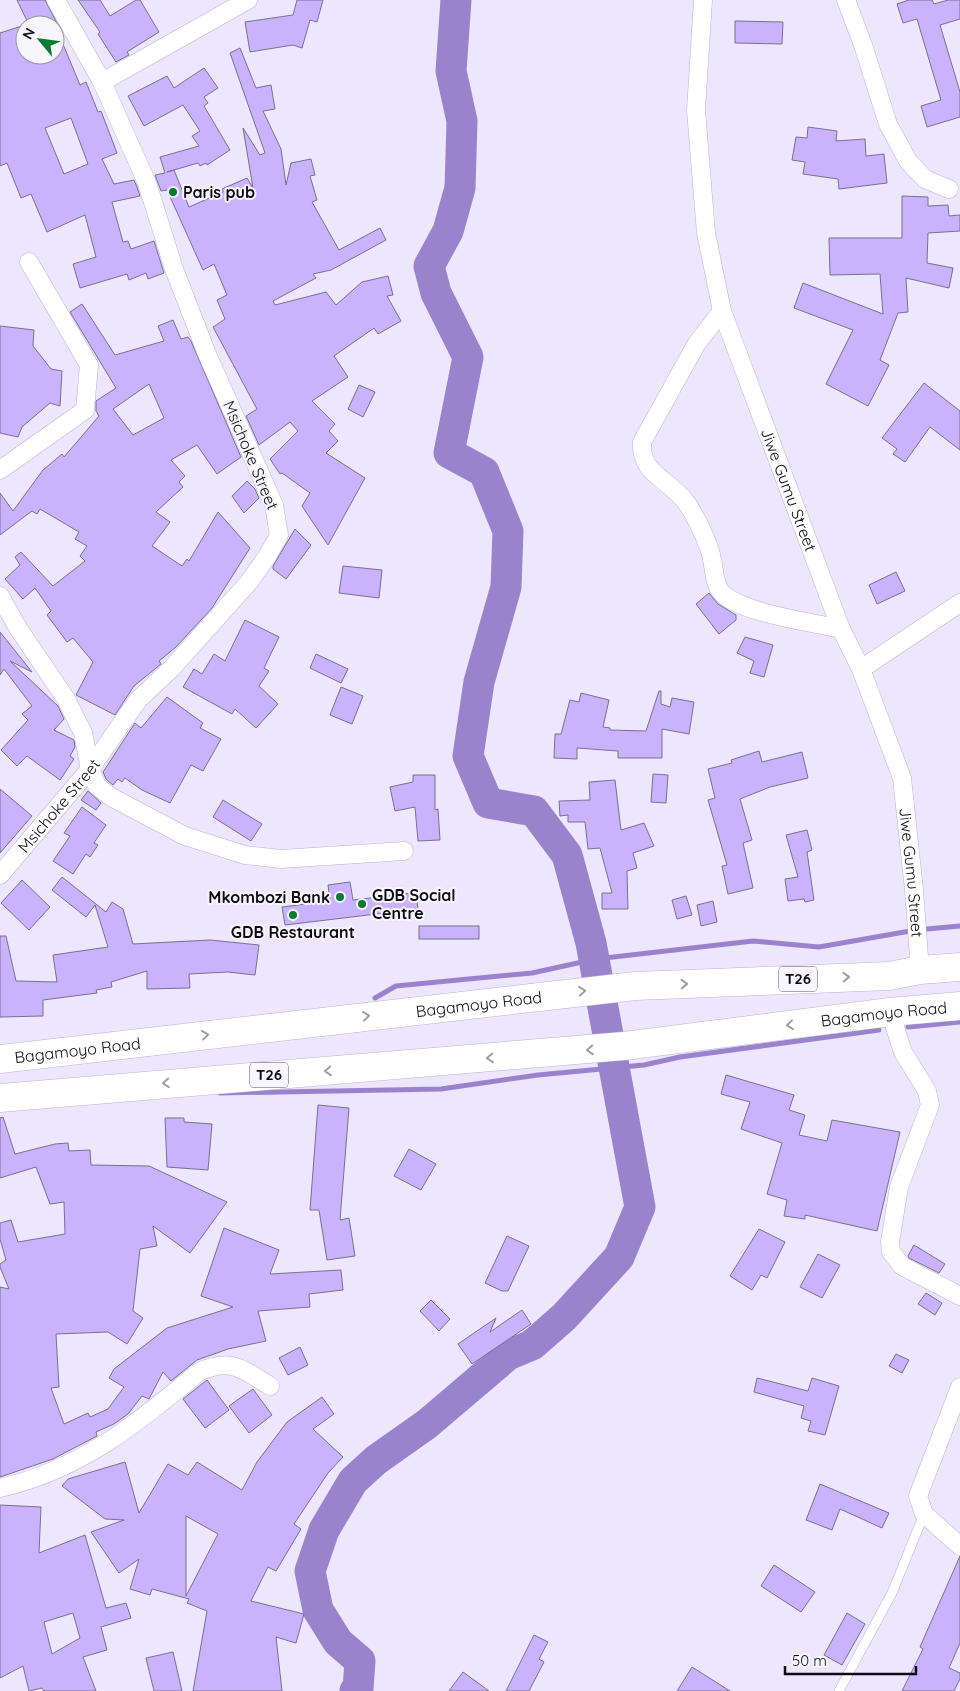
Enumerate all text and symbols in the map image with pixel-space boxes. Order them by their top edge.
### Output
north arrow [15,15,65,65]
text: N [18,25,39,43]
place label: Paris pub [183,182,255,202]
marker: Paris pub [167,186,179,198]
street label: Msichoke Street [219,397,283,513]
street label: Jiwe Gumu Street [757,425,821,554]
street label: Msichoke Street [14,755,104,857]
street label: Jiwe Gumu Street [895,807,928,938]
place label: GDB Social Centre [372,885,456,923]
place label: Mkombozi Bank [208,887,330,907]
marker: Mkombozi Bank [334,891,346,903]
marker: GDB Social Centre [356,898,368,910]
marker: GDB Restaurant [287,909,299,921]
place label: GDB Restaurant [231,922,355,942]
road number: T26 [779,966,817,992]
one-way arrow [843,972,851,983]
one-way arrow [680,978,688,989]
one-way arrow [578,986,586,997]
street label: Bagamoyo Road [415,987,543,1021]
street label: Bagamoyo Road [820,997,948,1031]
one-way arrow [363,1011,371,1022]
one-way arrow [786,1019,794,1030]
one-way arrow [201,1030,209,1041]
street label: Bagamoyo Road [13,1033,142,1067]
one-way arrow [586,1044,594,1055]
one-way arrow [485,1052,493,1063]
road number: T26 [250,1062,288,1088]
one-way arrow [323,1065,331,1076]
one-way arrow [161,1078,169,1089]
scale bar [785,1644,916,1676]
text: 50 m [792,1651,827,1670]

